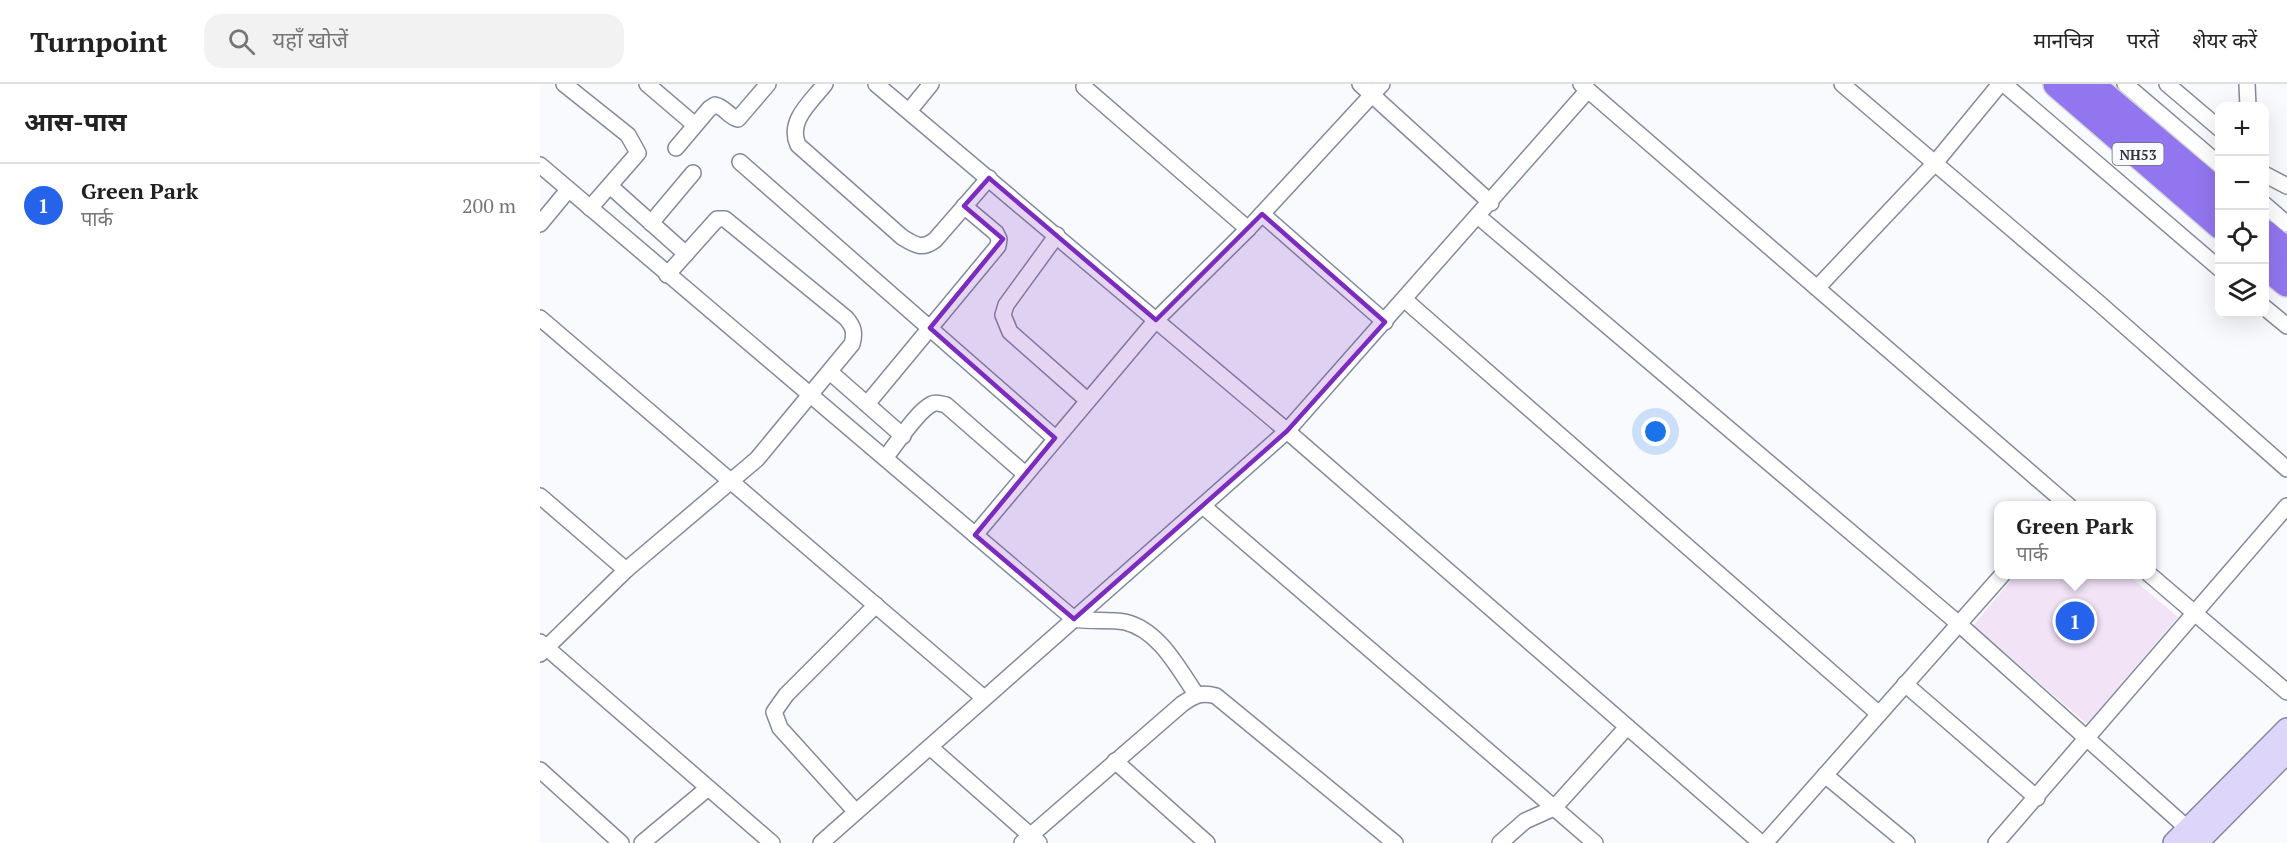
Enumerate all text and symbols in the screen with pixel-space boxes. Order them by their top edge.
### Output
search box [204,14,624,68]
text: Turnpoint [30,23,168,60]
icon: search [225,25,258,58]
text: यहाँ खोजें [273,25,348,54]
text: मानचित्र [2034,26,2094,54]
text: परतें [2127,26,2159,54]
text: शेयर करें [2192,26,2257,54]
map controls [2215,102,2269,318]
button: + [2215,102,2269,156]
text: आस-पास [24,104,127,138]
road number: NH53 [2112,143,2164,165]
button: − [2215,156,2269,210]
text: Green Park [81,176,198,205]
text: 1 [38,192,49,219]
text: 200 m [462,192,516,219]
text: पार्क [81,205,113,232]
button: locate [2215,210,2269,264]
button: layers [2215,264,2269,318]
your location [1641,417,1670,446]
popup [1994,501,2156,579]
text: Green Park [2016,511,2134,540]
text: पार्क [2016,540,2048,567]
pin: 1 [2056,598,2095,644]

